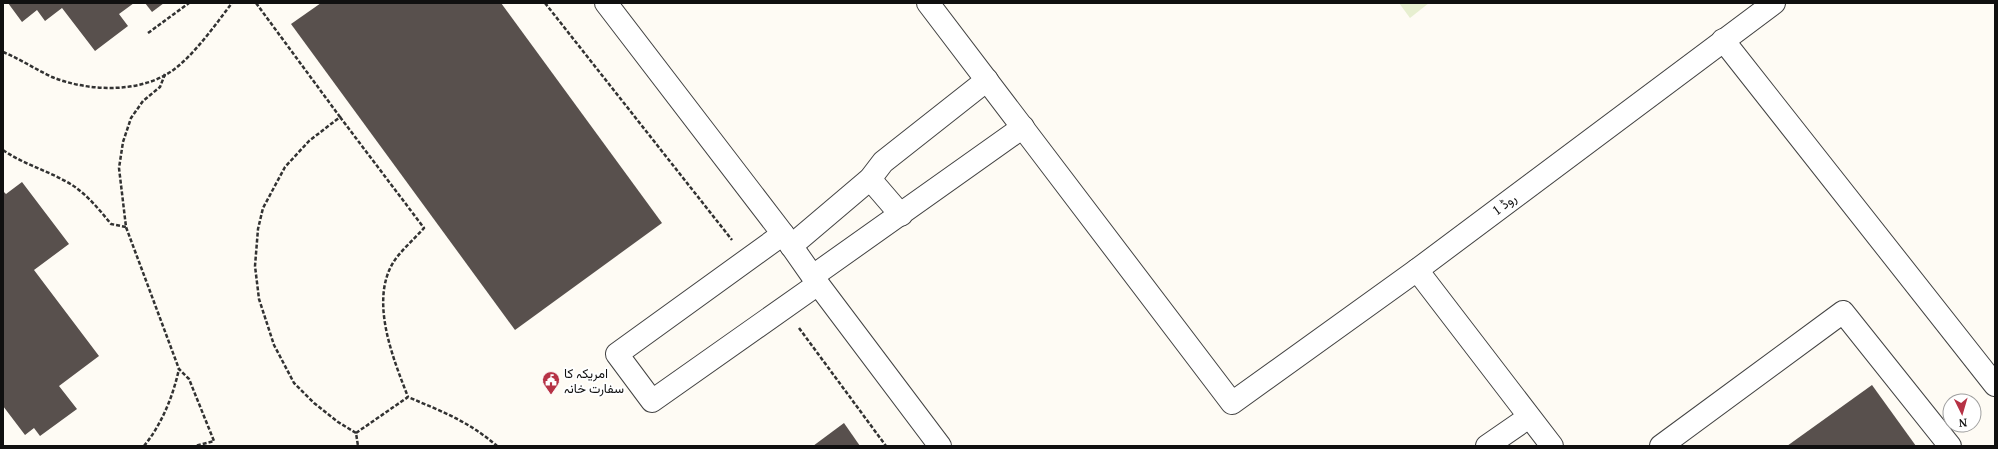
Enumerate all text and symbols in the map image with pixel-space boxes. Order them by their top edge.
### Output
street label: روڈ 1 [1488,189,1520,219]
place label: امریکہ کا سفارت خانہ [564,364,624,397]
public building icon: امریکہ کا سفارت خانہ [541,370,561,395]
north arrow [1942,393,1982,433]
text: N [1957,416,1968,430]

